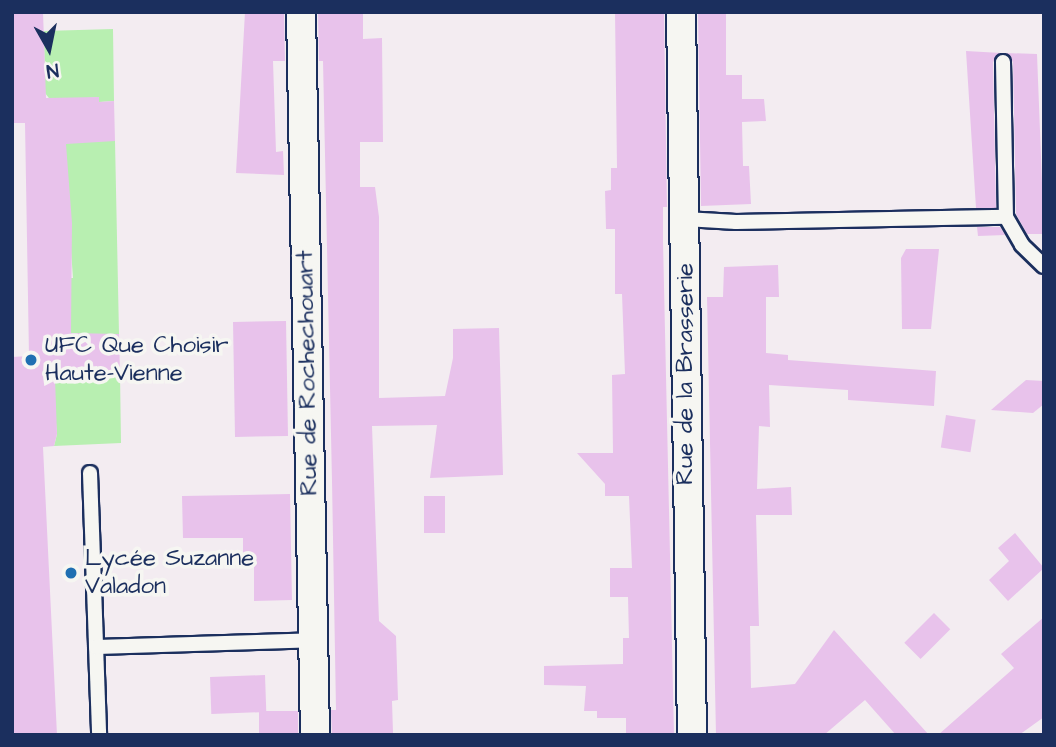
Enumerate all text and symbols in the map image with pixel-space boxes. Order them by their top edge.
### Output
north arrow [14,14,84,84]
text: N [44,56,60,85]
street label: Rue de Rochechouart [291,250,325,496]
street label: Rue de la Brasserie [672,263,700,485]
place label: UFC Que Choisir Haute-Vienne [45,332,229,388]
marker: UFC Que Choisir Haute-Vienne [23,352,39,368]
place label: Lycée Suzanne Valadon [85,545,254,601]
marker: Lycée Suzanne Valadon [63,565,79,581]

